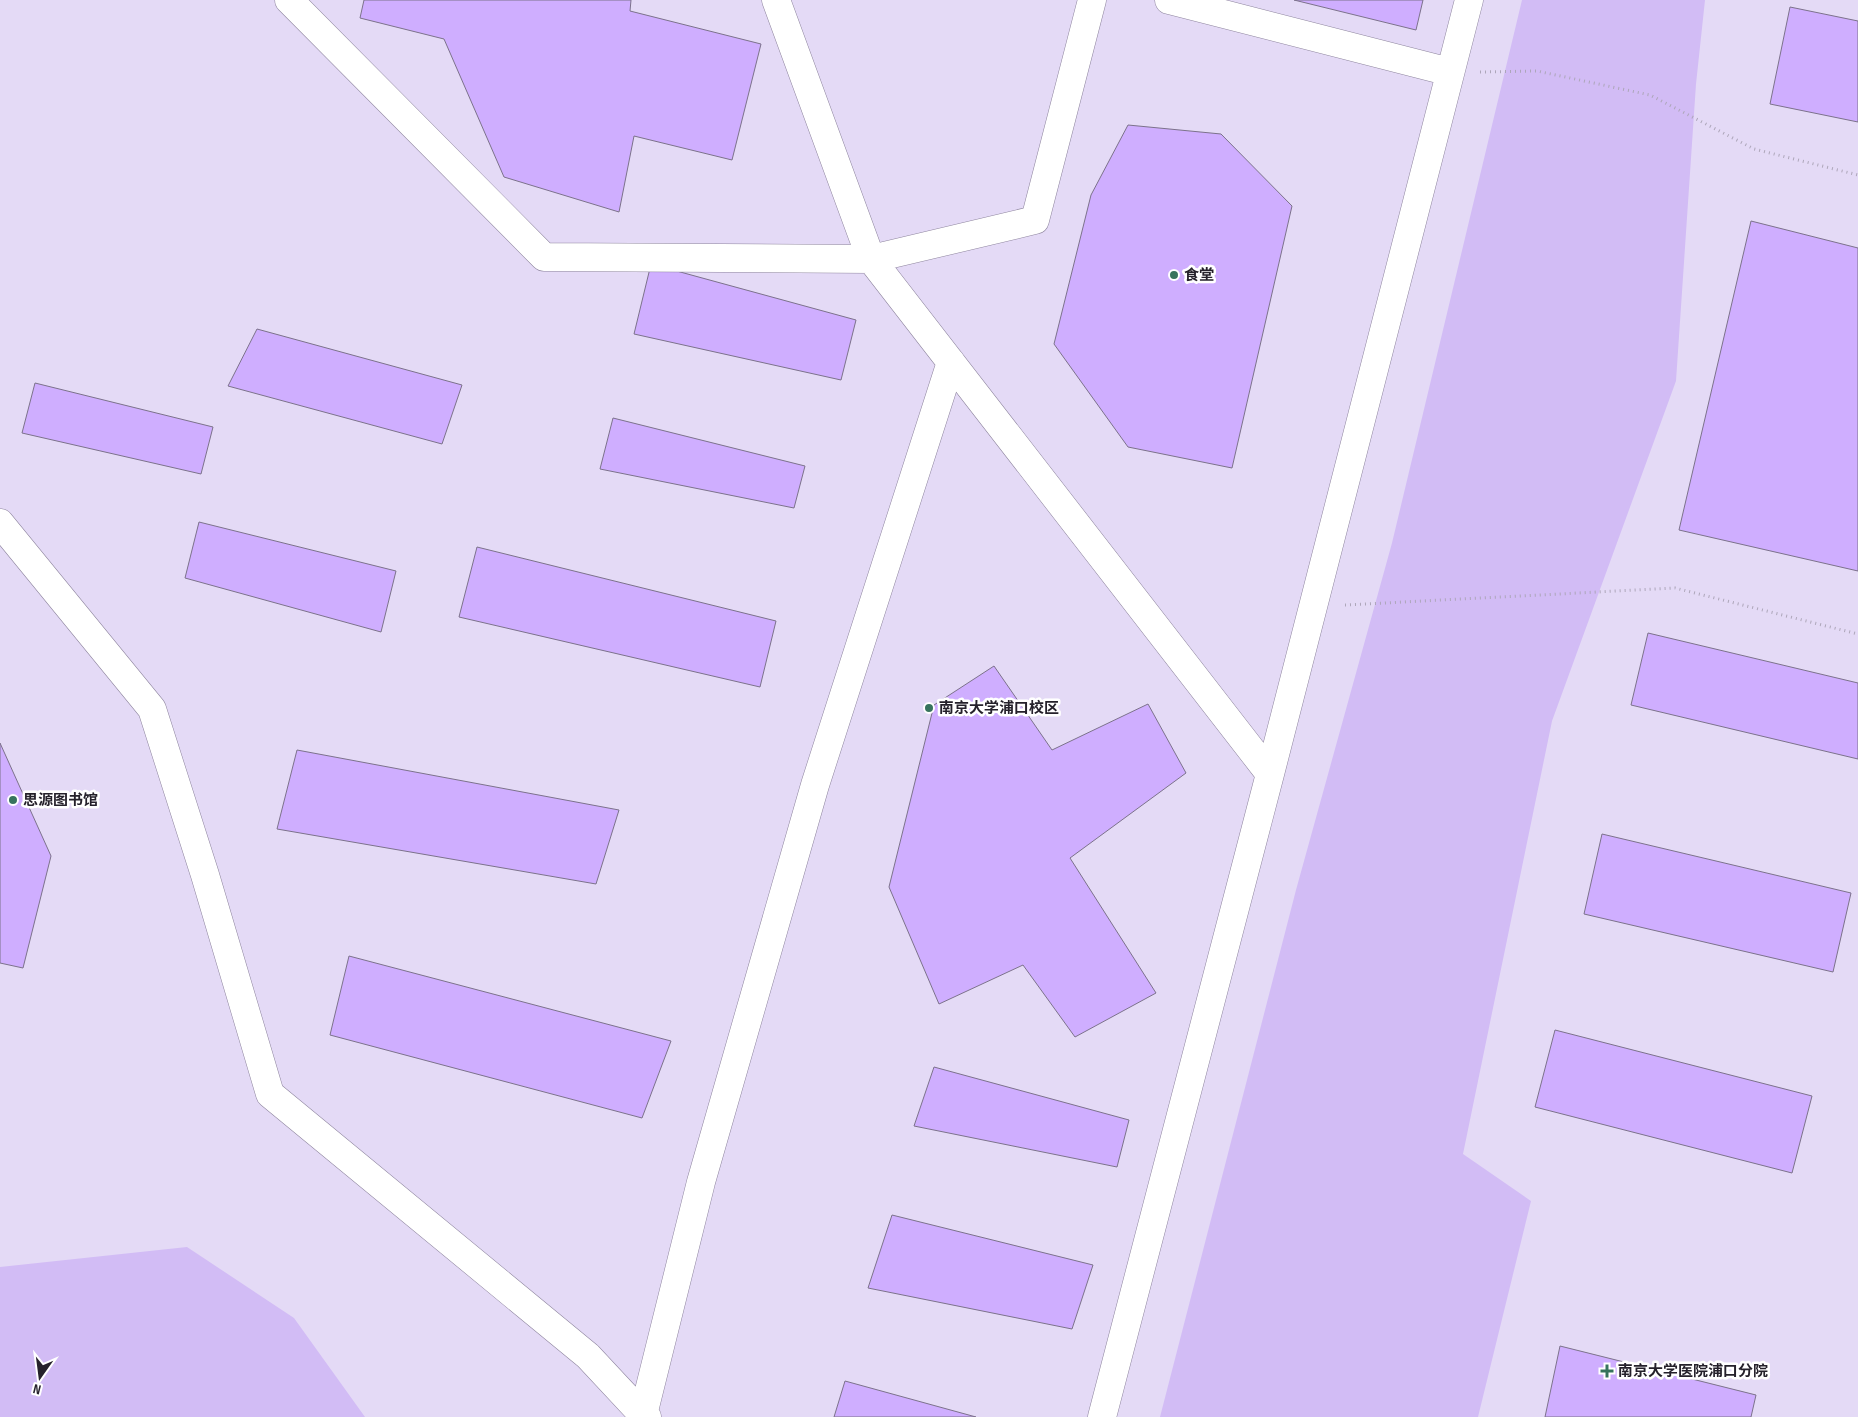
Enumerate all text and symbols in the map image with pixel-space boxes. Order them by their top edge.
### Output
place label: 食堂 [1184,266,1214,285]
marker: 食堂 [1168,269,1180,281]
place label: 南京大学浦口校区 [939,699,1059,718]
marker: 南京大学浦口校区 [923,702,935,714]
place label: 思源图书馆 [23,791,98,810]
marker: 思源图书馆 [7,794,19,806]
north arrow [15,1352,65,1402]
place label: 南京大学医院浦口分院 [1618,1362,1768,1381]
marker: 南京大学医院浦口分院 [1600,1364,1614,1378]
text: N [31,1380,43,1398]

